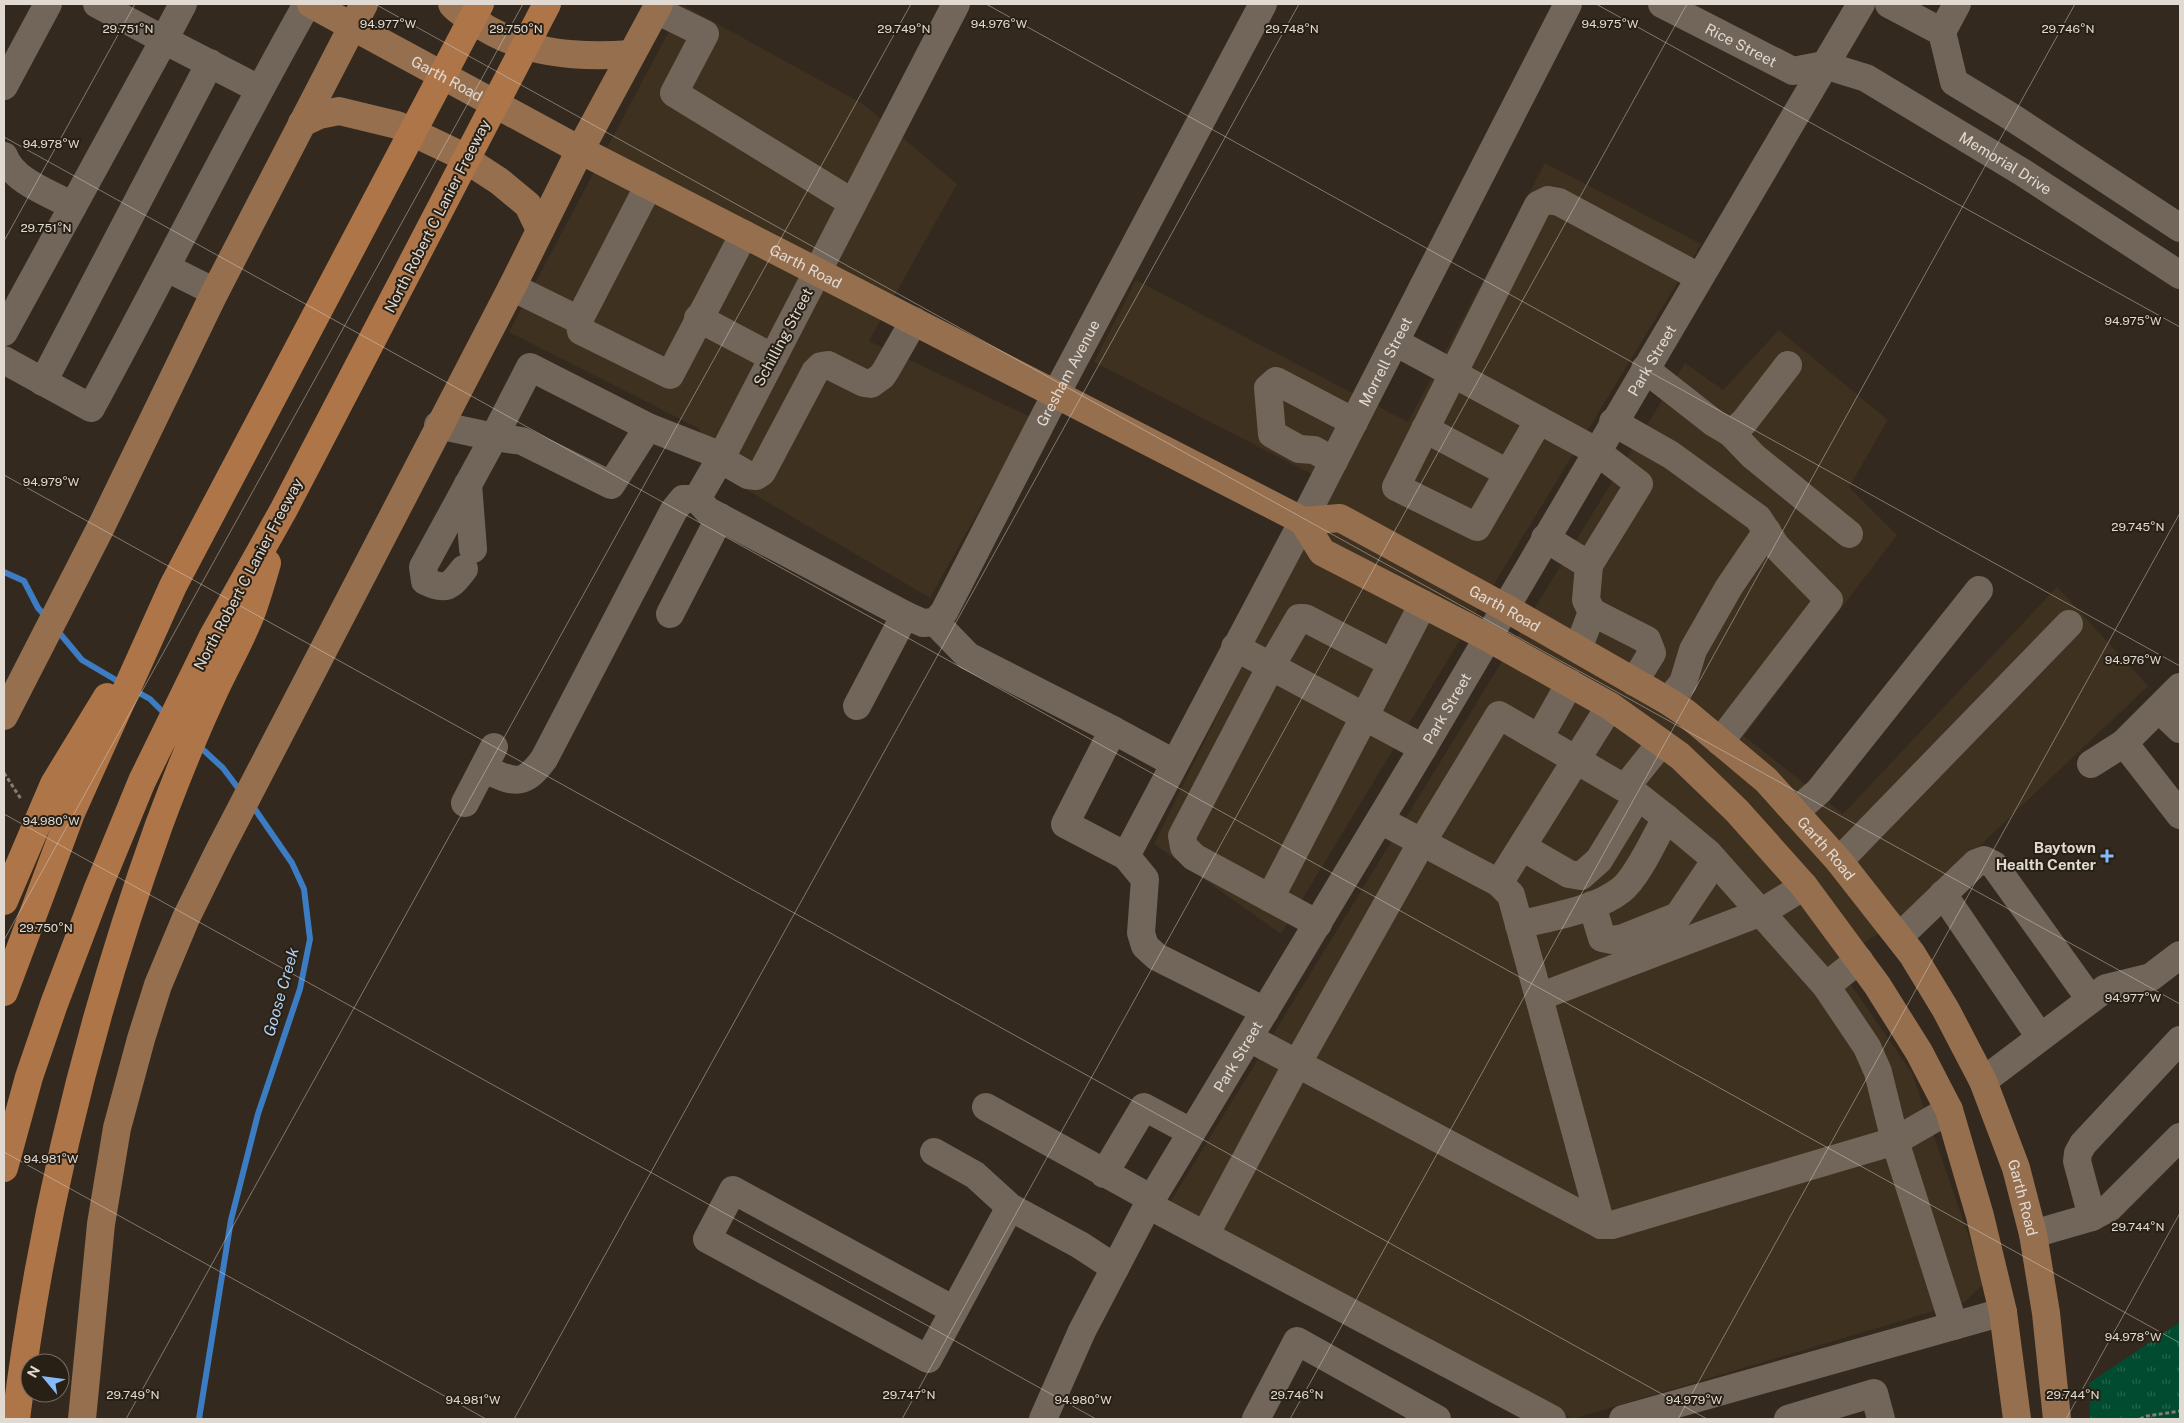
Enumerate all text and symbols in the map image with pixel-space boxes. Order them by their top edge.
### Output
text: 94.977°W [360,17,417,31]
text: 94.976°W [971,17,1028,31]
text: 94.975°W [1582,17,1639,31]
street label: Rice Street [1703,19,1780,70]
text: 29.751°N [102,22,154,36]
text: 29.750°N [489,22,543,36]
text: 29.749°N [877,22,931,36]
text: 29.748°N [1265,22,1319,36]
text: 29.746°N [2041,22,2095,36]
street label: Garth Road [409,52,486,104]
street label: North Robert C Lanier Freeway [381,117,493,315]
street label: Memorial Drive [1956,128,2055,198]
text: 94.978°W [23,137,80,151]
text: 29.751°N [20,221,72,235]
street label: Garth Road [767,240,845,291]
street label: Schilling Street [750,285,816,389]
street label: Morrell Street [1355,314,1415,409]
text: 94.975°W [2105,314,2162,328]
street label: Gresham Avenue [1032,317,1102,429]
street label: Park Street [1624,321,1679,399]
text: 94.979°W [23,475,80,489]
street label: North Robert C Lanier Freeway [190,475,306,673]
text: 29.745°N [2111,520,2165,534]
street label: Garth Road [1467,581,1543,635]
text: 94.976°W [2105,653,2162,667]
street label: Park Street [1419,670,1474,747]
street label: Garth Road [1794,813,1859,883]
text: 94.980°W [22,814,80,828]
place label: Baytown Health Center [1996,839,2096,873]
marker: Baytown Health Center [2100,849,2114,863]
text: 29.750°N [19,921,73,935]
water label: Goose Creek [259,945,303,1039]
text: 94.977°W [2105,991,2162,1005]
street label: Park Street [1210,1018,1265,1095]
text: 94.981°W [24,1152,79,1166]
street label: Garth Road [2005,1157,2042,1238]
text: 29.744°N [2111,1220,2165,1234]
text: 94.978°W [2105,1330,2162,1344]
north arrow [20,1353,70,1403]
text: N [24,1363,43,1380]
text: 29.749°N [106,1388,160,1402]
text: 29.747°N [883,1388,935,1402]
text: 29.746°N [1270,1388,1324,1402]
text: 29.744°N [2046,1388,2100,1402]
text: 94.981°W [446,1393,501,1407]
text: 94.980°W [1054,1393,1112,1407]
text: 94.979°W [1666,1393,1723,1407]

